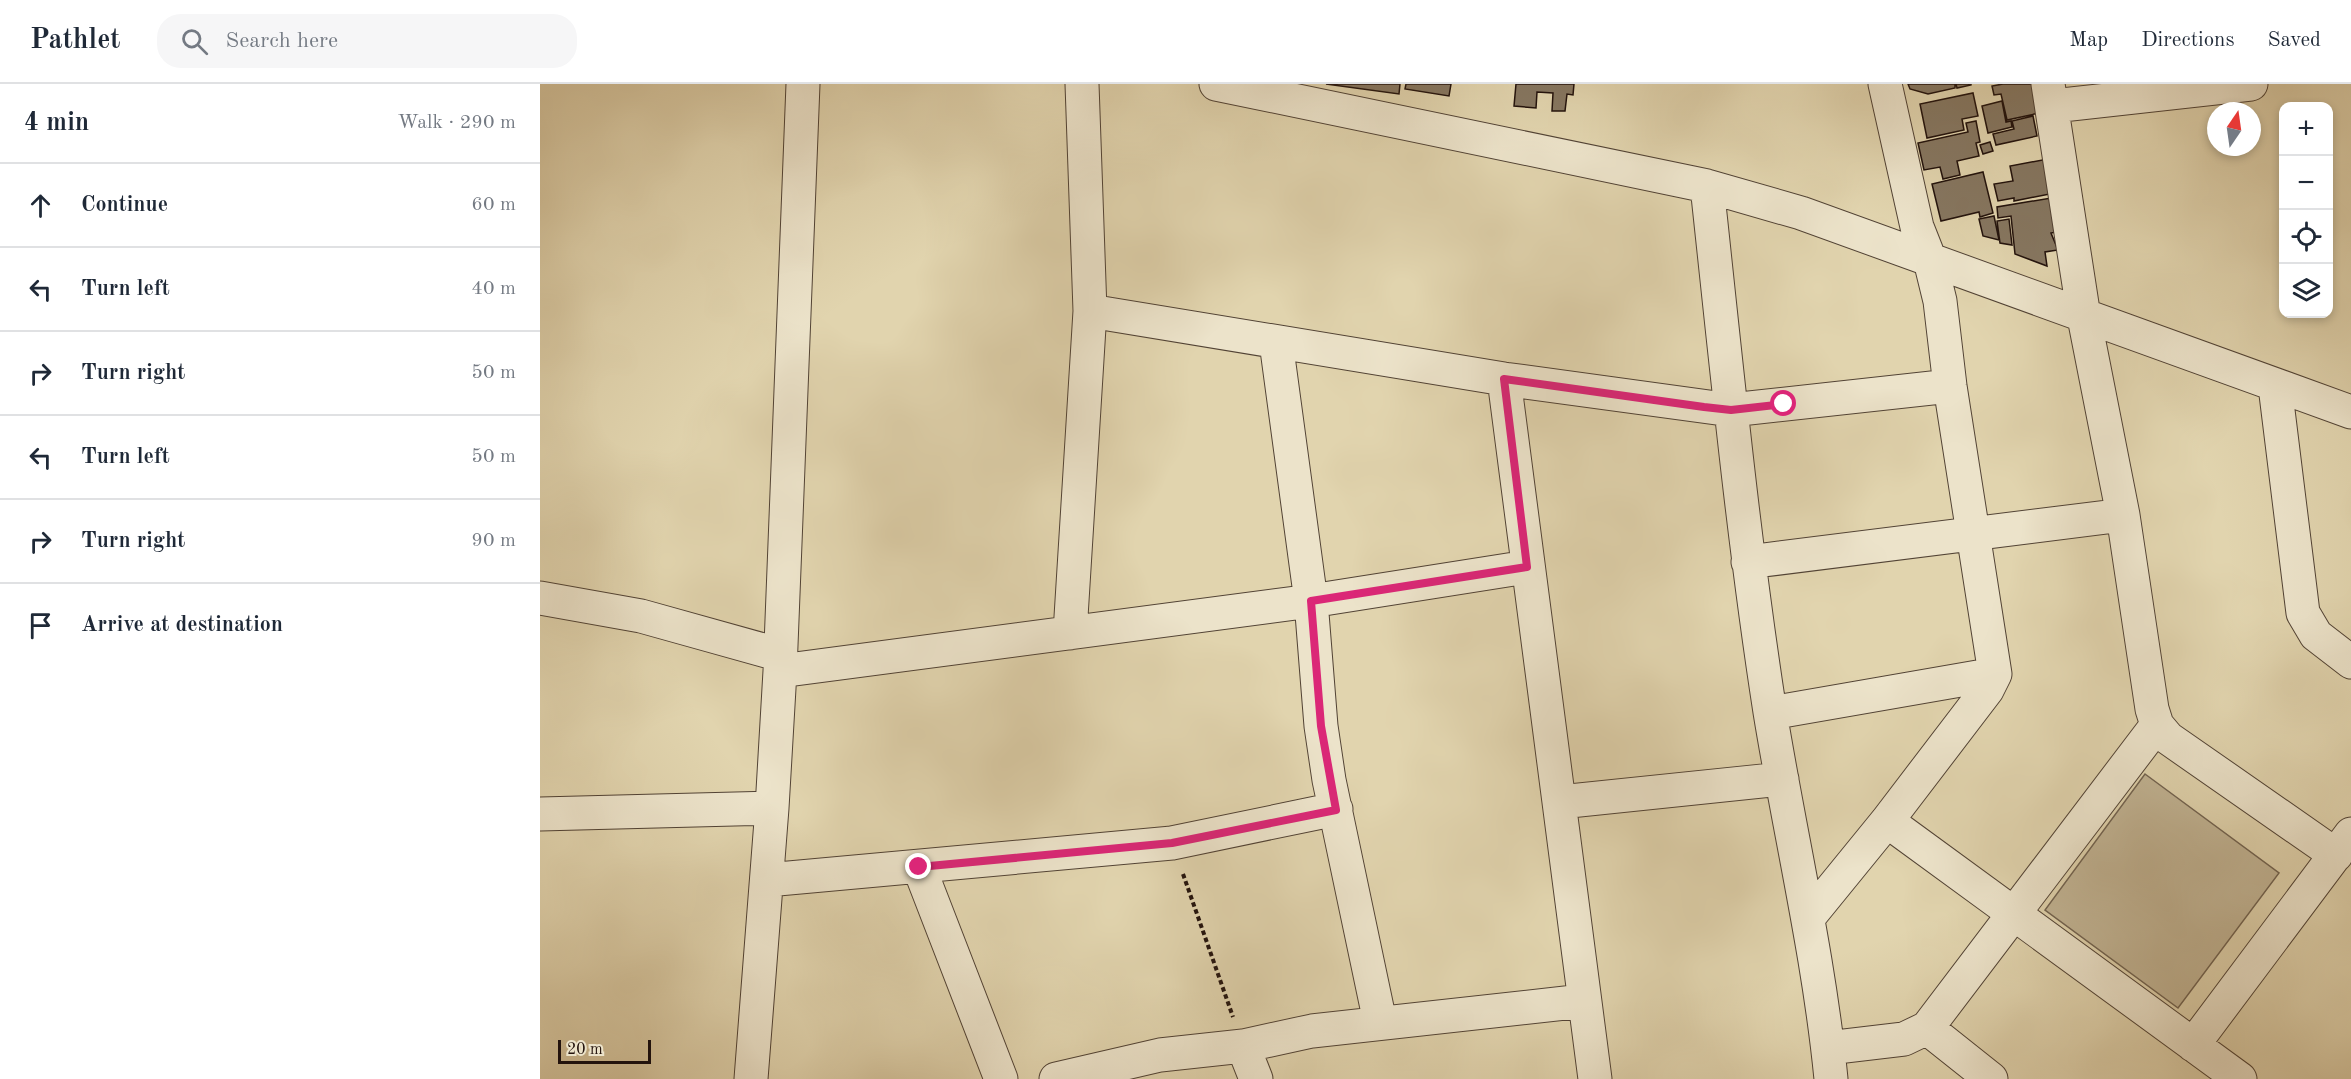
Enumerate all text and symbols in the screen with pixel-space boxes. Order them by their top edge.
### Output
search box [157,14,577,68]
icon: search [178,25,211,58]
text: Pathlet [30,27,121,55]
text: Search here [226,30,338,52]
text: Map [2069,30,2108,51]
text: Directions [2141,30,2235,51]
text: Saved [2268,30,2321,51]
north arrow [2207,102,2261,156]
map controls [2279,102,2333,318]
button: + [2279,102,2333,156]
text: 4 min [24,110,89,136]
text: Walk · 290 m [397,113,516,133]
button: − [2279,156,2333,210]
icon: ahead [24,189,57,222]
text: Continue [81,194,168,216]
text: 60 m [471,195,516,215]
button: locate [2279,210,2333,264]
button: layers [2279,264,2333,318]
icon: left [24,273,57,306]
text: Turn left [81,278,170,300]
text: 40 m [471,279,516,299]
icon: right [24,357,57,390]
text: Turn right [81,362,185,384]
text: 50 m [471,363,516,383]
route start [1770,390,1796,416]
icon: left [24,441,57,474]
text: Turn left [81,446,170,468]
text: 50 m [471,447,516,467]
icon: right [24,525,57,558]
text: Turn right [81,530,185,552]
text: 90 m [471,531,516,551]
icon: arrive [24,609,57,642]
text: Arrive at destination [81,614,283,636]
route end [905,853,931,879]
scale bar [558,1037,651,1064]
text: 20 m [567,1042,603,1058]

